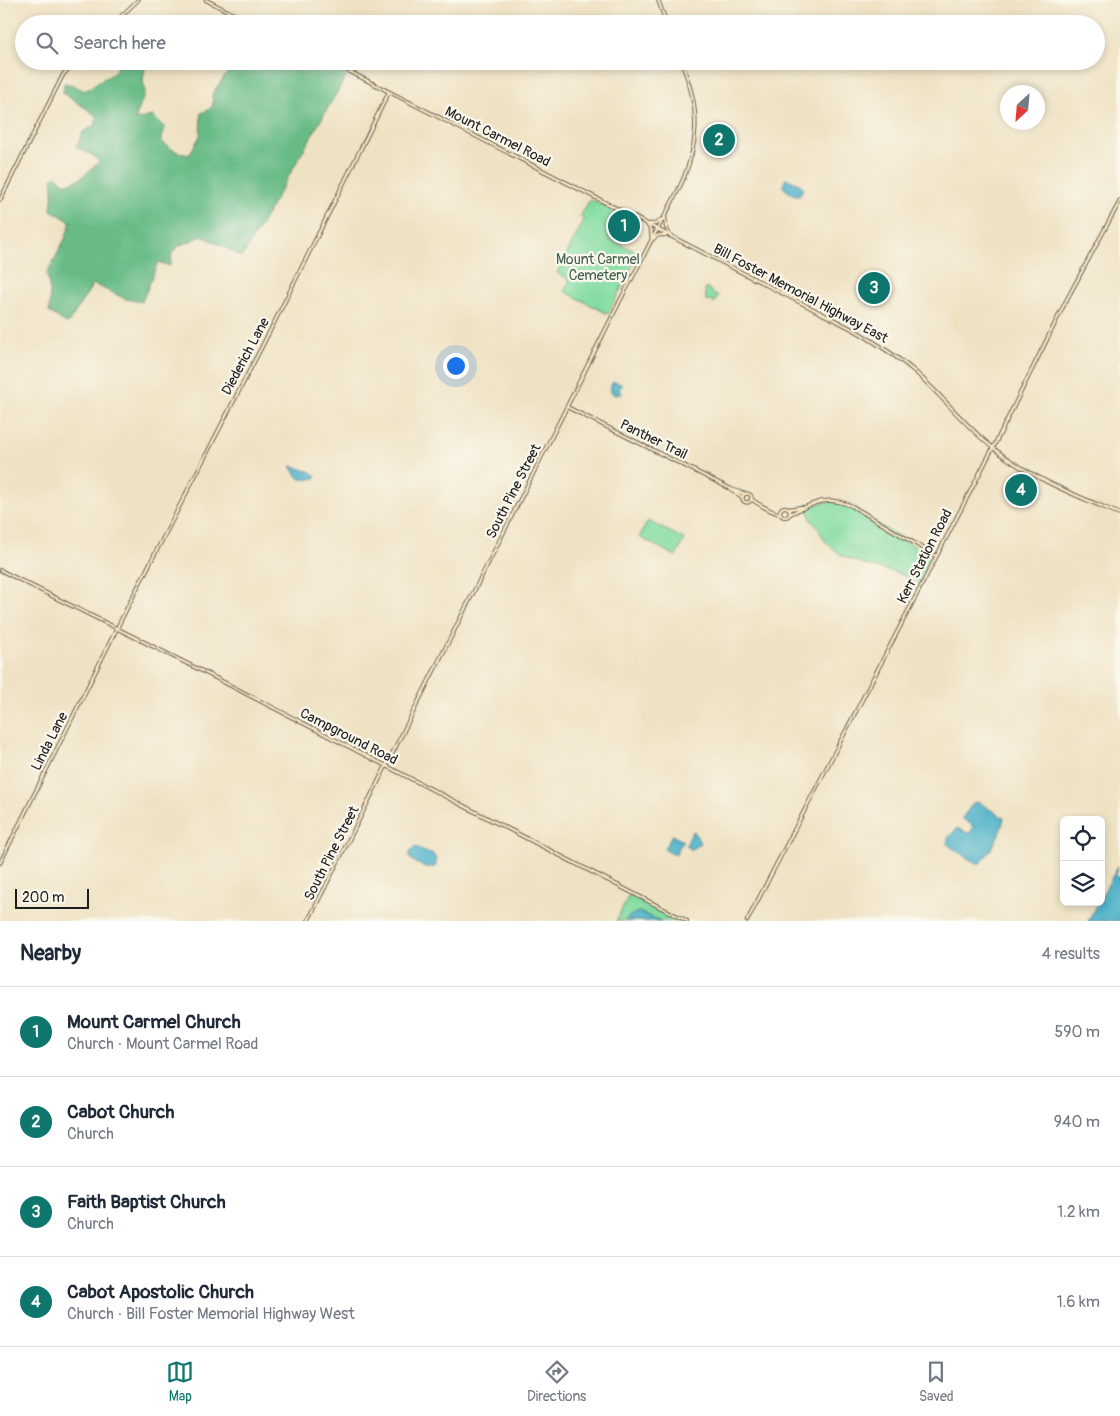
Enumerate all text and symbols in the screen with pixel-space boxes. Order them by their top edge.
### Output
search box [15,15,1105,70]
icon: search [33,29,61,57]
text: Search here [73,31,166,55]
north arrow [1000,85,1045,130]
street label: Mount Carmel Road [442,103,553,170]
pin: 2 [703,121,735,159]
pin: 1 [608,207,640,245]
street label: Bill Foster Memorial Highway East [711,240,891,347]
park label: Mount Carmel Cemetery [556,251,640,284]
pin: 3 [858,269,890,307]
street label: Diederich Lane [218,315,273,398]
your location [443,353,469,379]
street label: Panther Trail [617,416,690,463]
street label: South Pine Street [482,441,545,541]
pin: 4 [1005,471,1037,509]
street label: Kerr Station Road [893,506,956,606]
street label: Campground Road [297,705,401,768]
street label: Linda Lane [27,709,71,773]
street label: South Pine Street [300,803,363,903]
map controls [1060,816,1105,906]
button: locate [1060,816,1105,861]
button: layers [1060,861,1105,906]
scale bar [15,886,89,909]
text: 200 m [22,889,64,906]
text: Nearby [20,940,81,967]
text: 4 results [1042,944,1100,964]
text: Mount Carmel Church [67,1010,241,1034]
text: 1 [33,1022,39,1042]
text: 590 m [1054,1022,1100,1042]
text: Church · Mount Carmel Road [67,1034,258,1054]
text: Cabot Church [67,1100,174,1124]
text: 2 [32,1112,40,1132]
text: 940 m [1054,1112,1100,1132]
text: Church [67,1124,114,1144]
text: Faith Baptist Church [67,1190,226,1214]
text: 3 [32,1202,40,1222]
text: 1.2 km [1057,1202,1100,1222]
text: Church [67,1214,114,1234]
text: Cabot Apostolic Church [67,1280,254,1304]
text: 4 [31,1292,41,1312]
text: 1.6 km [1057,1292,1100,1312]
text: Church · Bill Foster Memorial Highway West [67,1304,355,1324]
tab: Map [166,1358,194,1405]
tab: Directions [527,1358,586,1405]
tab: Saved [919,1358,954,1405]

